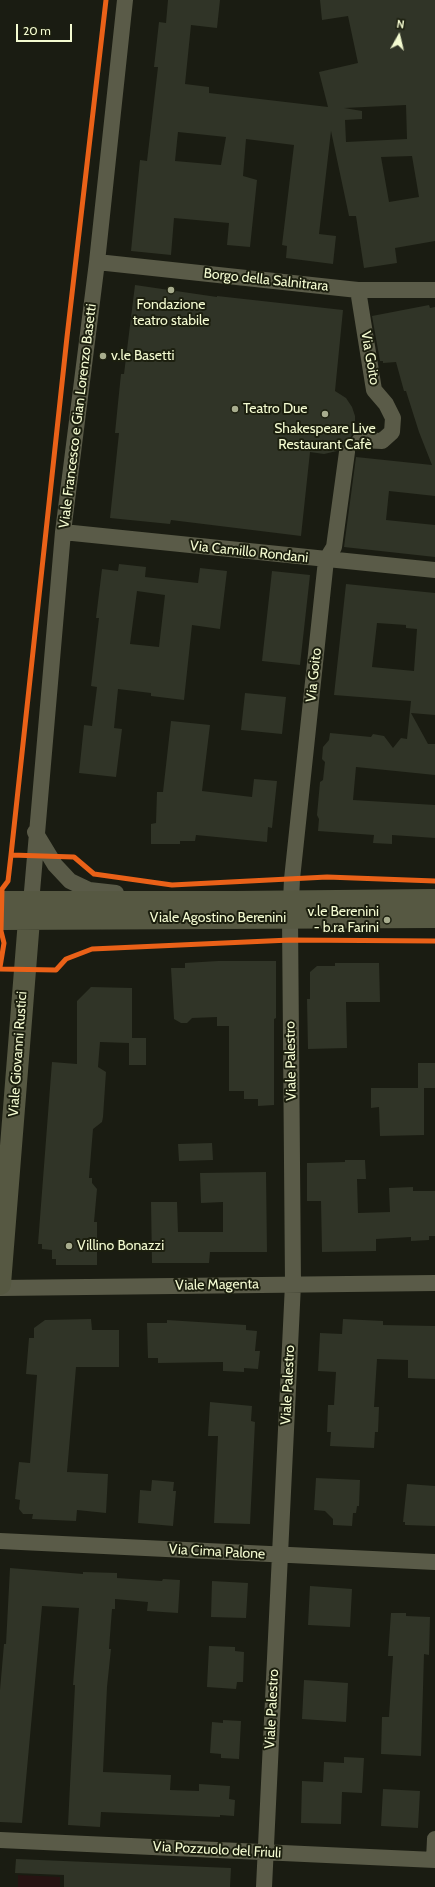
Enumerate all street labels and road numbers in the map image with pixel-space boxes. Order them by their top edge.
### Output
street label: Borgo della Salnitrara [203,265,329,295]
street label: Viale Francesco e Gian Lorenzo Basetti [56,303,100,529]
street label: Via Goito [357,330,383,386]
street label: Via Camillo Rondani [189,537,309,567]
street label: Via Goito [303,647,325,703]
street label: Viale Agostino Berenini [150,910,286,926]
street label: Viale Giovanni Rustici [5,991,31,1117]
street label: Viale Palestro [282,1021,300,1101]
street label: Viale Magenta [175,1276,259,1294]
street label: Viale Palestro [278,1345,298,1425]
street label: Via Cima Palone [168,1541,266,1563]
street label: Viale Palestro [262,1669,282,1749]
street label: Via Pozzuolo del Friuli [152,1838,282,1862]

